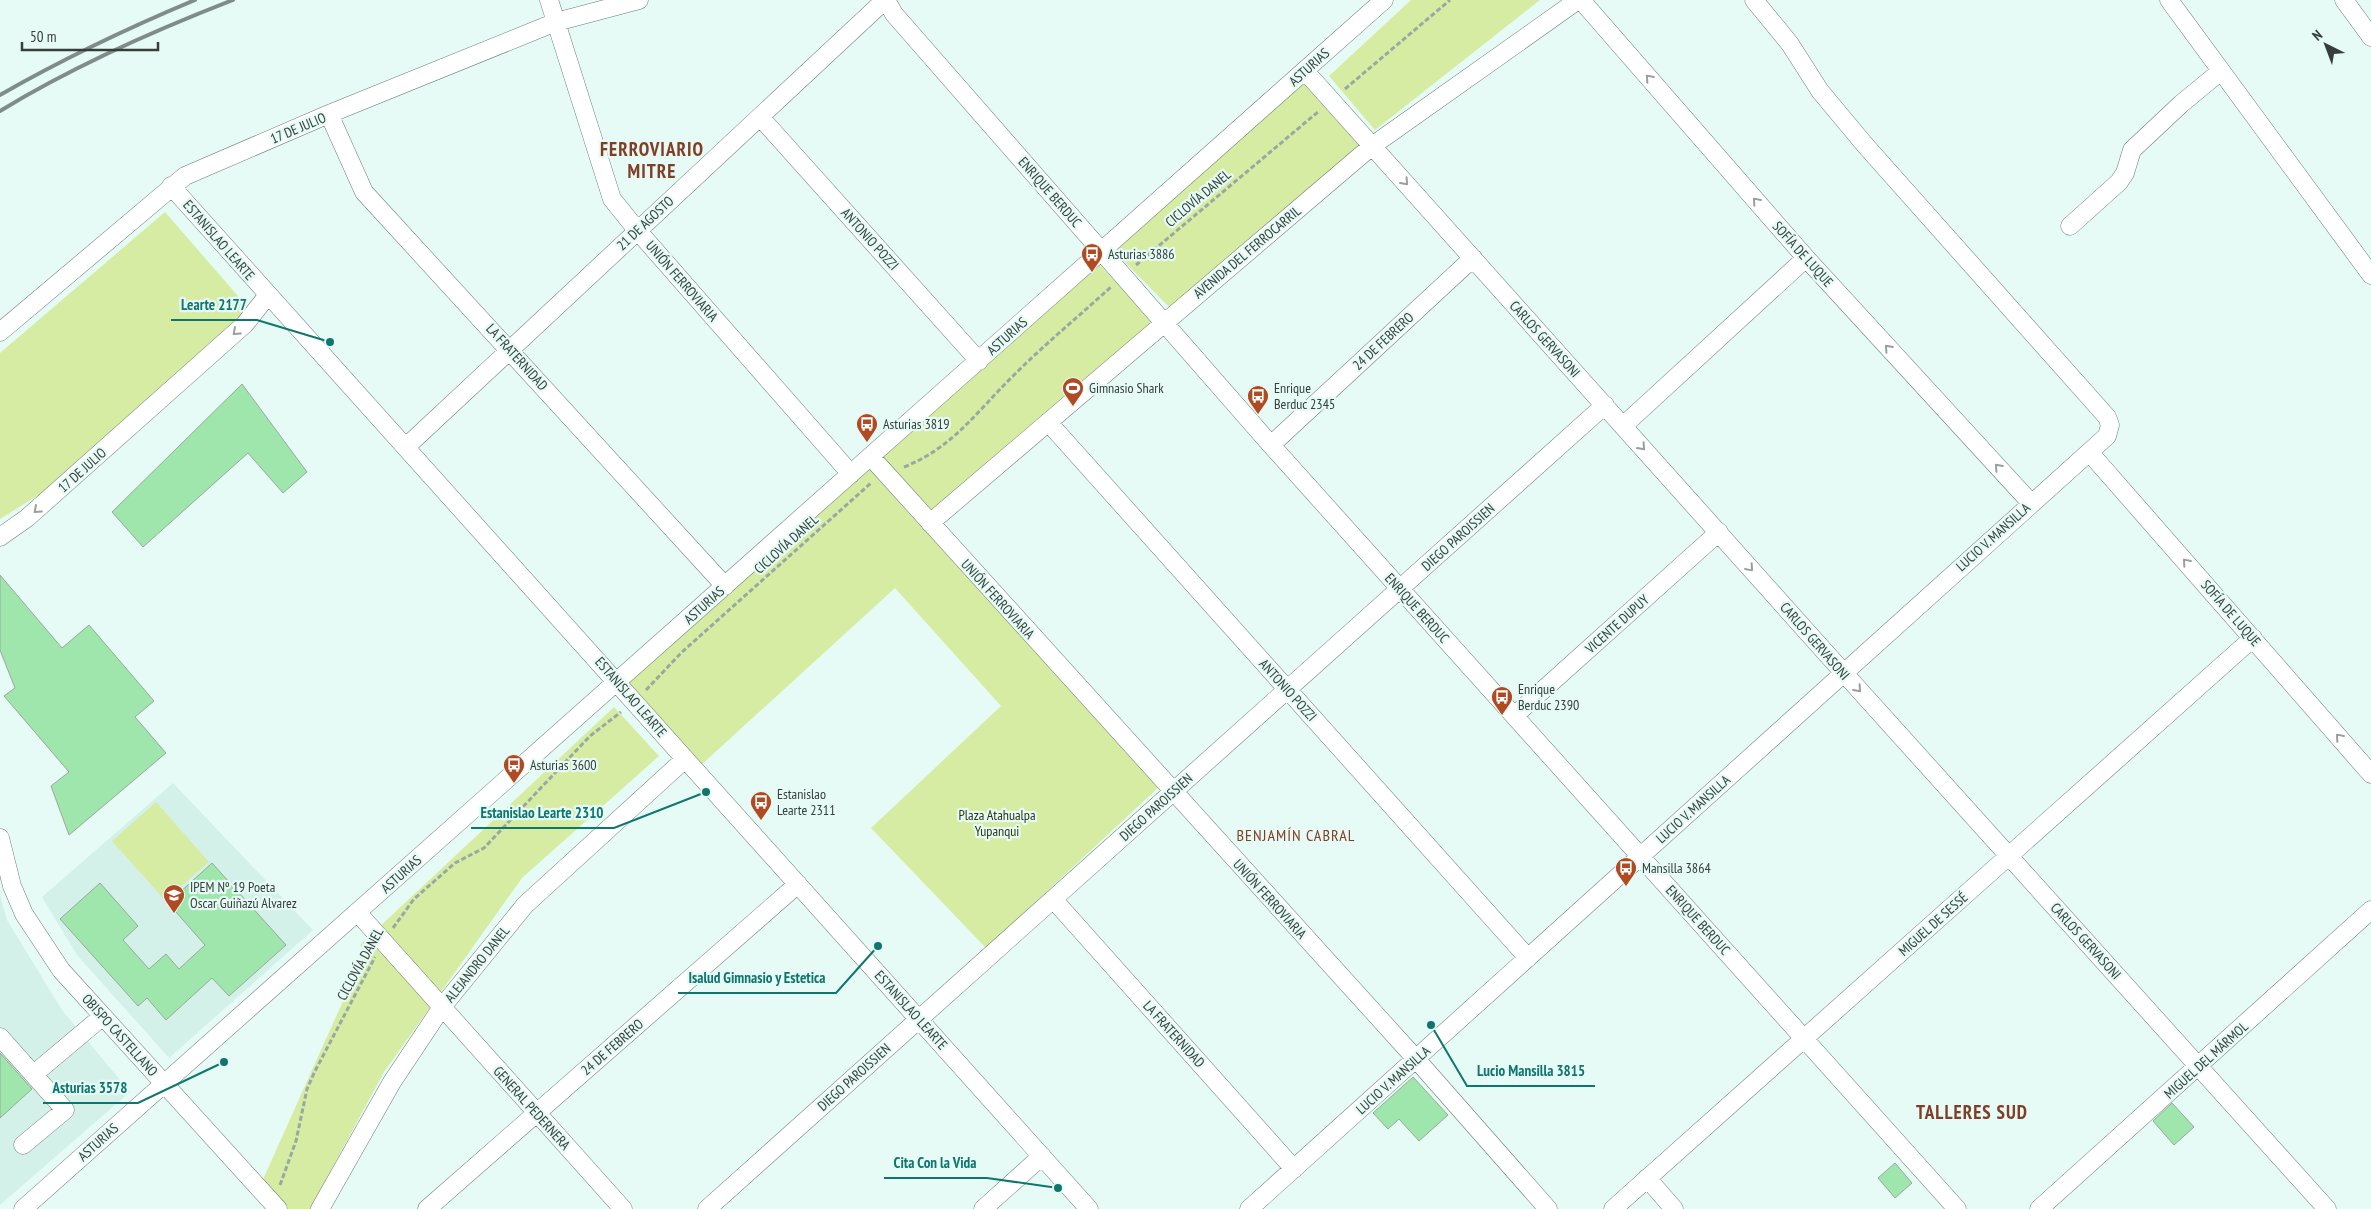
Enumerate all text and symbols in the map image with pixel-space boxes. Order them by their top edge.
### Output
scale bar [22,20,159,52]
north arrow [2301,20,2351,70]
text: N [2308,26,2326,45]
text: 50 m [30,27,56,46]
street label: ASTURIAS [1285,44,1333,90]
one-way arrow [1646,75,1655,84]
street label: 17 DE JULIO [267,108,329,148]
district label: FERROVIARIO MITRE [600,137,704,183]
street label: ENRIQUE BERDUC [1014,153,1086,231]
street label: CICLOVÍA DANEL [1161,165,1235,231]
one-way arrow [1399,177,1408,186]
street label: 21 DE AGOSTO [613,192,678,254]
street label: ESTANISLAO LEARTE [179,196,259,284]
one-way arrow [1753,197,1762,206]
street label: AVENIDA DEL FERROCARRIL [1190,202,1305,302]
street label: ANTONIO POZZI [837,204,903,274]
street label: SOFÍA DE LUQUE [1769,217,1837,291]
street label: UNIÓN FERROVIARIA [642,237,722,325]
bus stop icon: Asturias 3886 [1080,242,1104,273]
place label: Asturias 3886 [1108,245,1175,263]
callout: Learte 2177 [171,290,257,320]
text: Learte 2177 [181,295,247,314]
street label: CARLOS GERVASONI [1506,297,1584,381]
street label: 24 DE FEBRERO [1349,308,1418,374]
street label: ASTURIAS [983,313,1031,359]
street label: LA FRATERNIDAD [482,320,552,394]
one-way arrow [233,326,242,335]
one-way arrow [1885,344,1894,353]
sports icon: Gimnasio Shark [1061,376,1085,407]
place label: Gimnasio Shark [1089,379,1164,397]
place label: Enrique Berduc 2345 [1274,379,1335,413]
bus stop icon: Enrique Berduc 2345 [1246,384,1270,415]
bus stop icon: Asturias 3819 [855,412,879,443]
place label: Asturias 3819 [883,415,950,433]
one-way arrow [1636,441,1645,450]
street label: 17 DE JULIO [54,443,110,496]
one-way arrow [1995,464,2004,473]
street label: DIEGO PAROISSIEN [1418,499,1498,575]
street label: LUCIO V. MANSILLA [1952,499,2034,575]
one-way arrow [33,504,42,513]
street label: CICLOVÍA DANEL [750,510,822,578]
street label: UNIÓN FERROVIARIA [957,555,1039,643]
one-way arrow [2183,559,2191,568]
one-way arrow [1745,562,1754,571]
street label: ENRIQUE BERDUC [1381,569,1453,647]
street label: SOFÍA DE LUQUE [2197,576,2265,650]
street label: ASTURIAS [680,582,728,628]
street label: VICENTE DUPUY [1581,590,1653,658]
street label: CARLOS GERVASONI [1776,598,1854,684]
street label: ESTANISLAO LEARTE [591,653,671,741]
street label: ANTONIO POZZI [1255,655,1321,725]
place label: Enrique Berduc 2390 [1518,680,1579,714]
one-way arrow [1852,684,1861,693]
bus stop icon: Enrique Berduc 2390 [1490,685,1514,716]
one-way arrow [2336,733,2345,742]
bus stop icon: Asturias 3600 [502,753,526,784]
place label: Asturias 3600 [530,756,597,774]
street label: DIEGO PAROISSIEN [1116,769,1196,845]
street label: LUCIO V. MANSILLA [1652,771,1734,847]
place label: Estanislao Learte 2311 [777,785,835,819]
bus stop icon: Estanislao Learte 2311 [749,790,773,821]
callout: Estanislao Learte 2310 [471,798,614,828]
text: Estanislao Learte 2310 [480,803,604,822]
park label: Plaza Atahualpa Yupanqui [958,806,1036,840]
district label: BENJAMÍN CABRAL [1237,825,1355,845]
street label: ASTURIAS [377,851,425,897]
street label: UNIÓN FERROVIARIA [1229,855,1311,943]
bus stop icon: Mansilla 3864 [1614,856,1638,887]
place label: Mansilla 3864 [1642,859,1711,877]
place label: IPEM Nº 19 Poeta Oscar Guiñazú Alvarez [190,878,297,912]
street label: ENRIQUE BERDUC [1662,881,1734,959]
school or university icon: IPEM Nº 19 Poeta Oscar Guiñazú Alvarez [162,883,186,914]
street label: MIGUEL DE SESSÉ [1895,888,1971,960]
street label: CARLOS GERVASONI [2047,899,2125,983]
street label: ALEJANDRO DANEL [441,922,513,1006]
street label: CICLOVÍA DANEL [333,924,387,1004]
callout: Isalud Gimnasio y Estetica [678,963,836,993]
street label: ESTANISLAO LEARTE [871,967,951,1053]
text: Isalud Gimnasio y Estetica [688,968,826,987]
street label: OBISPO CASTELLANO [78,990,162,1080]
street label: LA FRATERNIDAD [1139,997,1209,1071]
street label: 24 DE FEBRERO [577,1015,647,1079]
street label: MIGUEL DEL MÁRMOL [2160,1017,2252,1102]
street label: DIEGO PAROISSIEN [814,1039,894,1115]
street label: LUCIO V. MANSILLA [1352,1042,1434,1118]
callout: Lucio Mansilla 3815 [1467,1056,1595,1086]
text: Lucio Mansilla 3815 [1477,1061,1585,1080]
street label: GENERAL PEDERNERA [490,1062,575,1154]
callout: Asturias 3578 [43,1073,138,1103]
text: Asturias 3578 [52,1078,127,1097]
district label: TALLERES SUD [1916,1100,2028,1124]
street label: ASTURIAS [74,1119,122,1165]
callout: Cita Con la Vida [884,1148,987,1178]
text: Cita Con la Vida [894,1153,976,1172]

